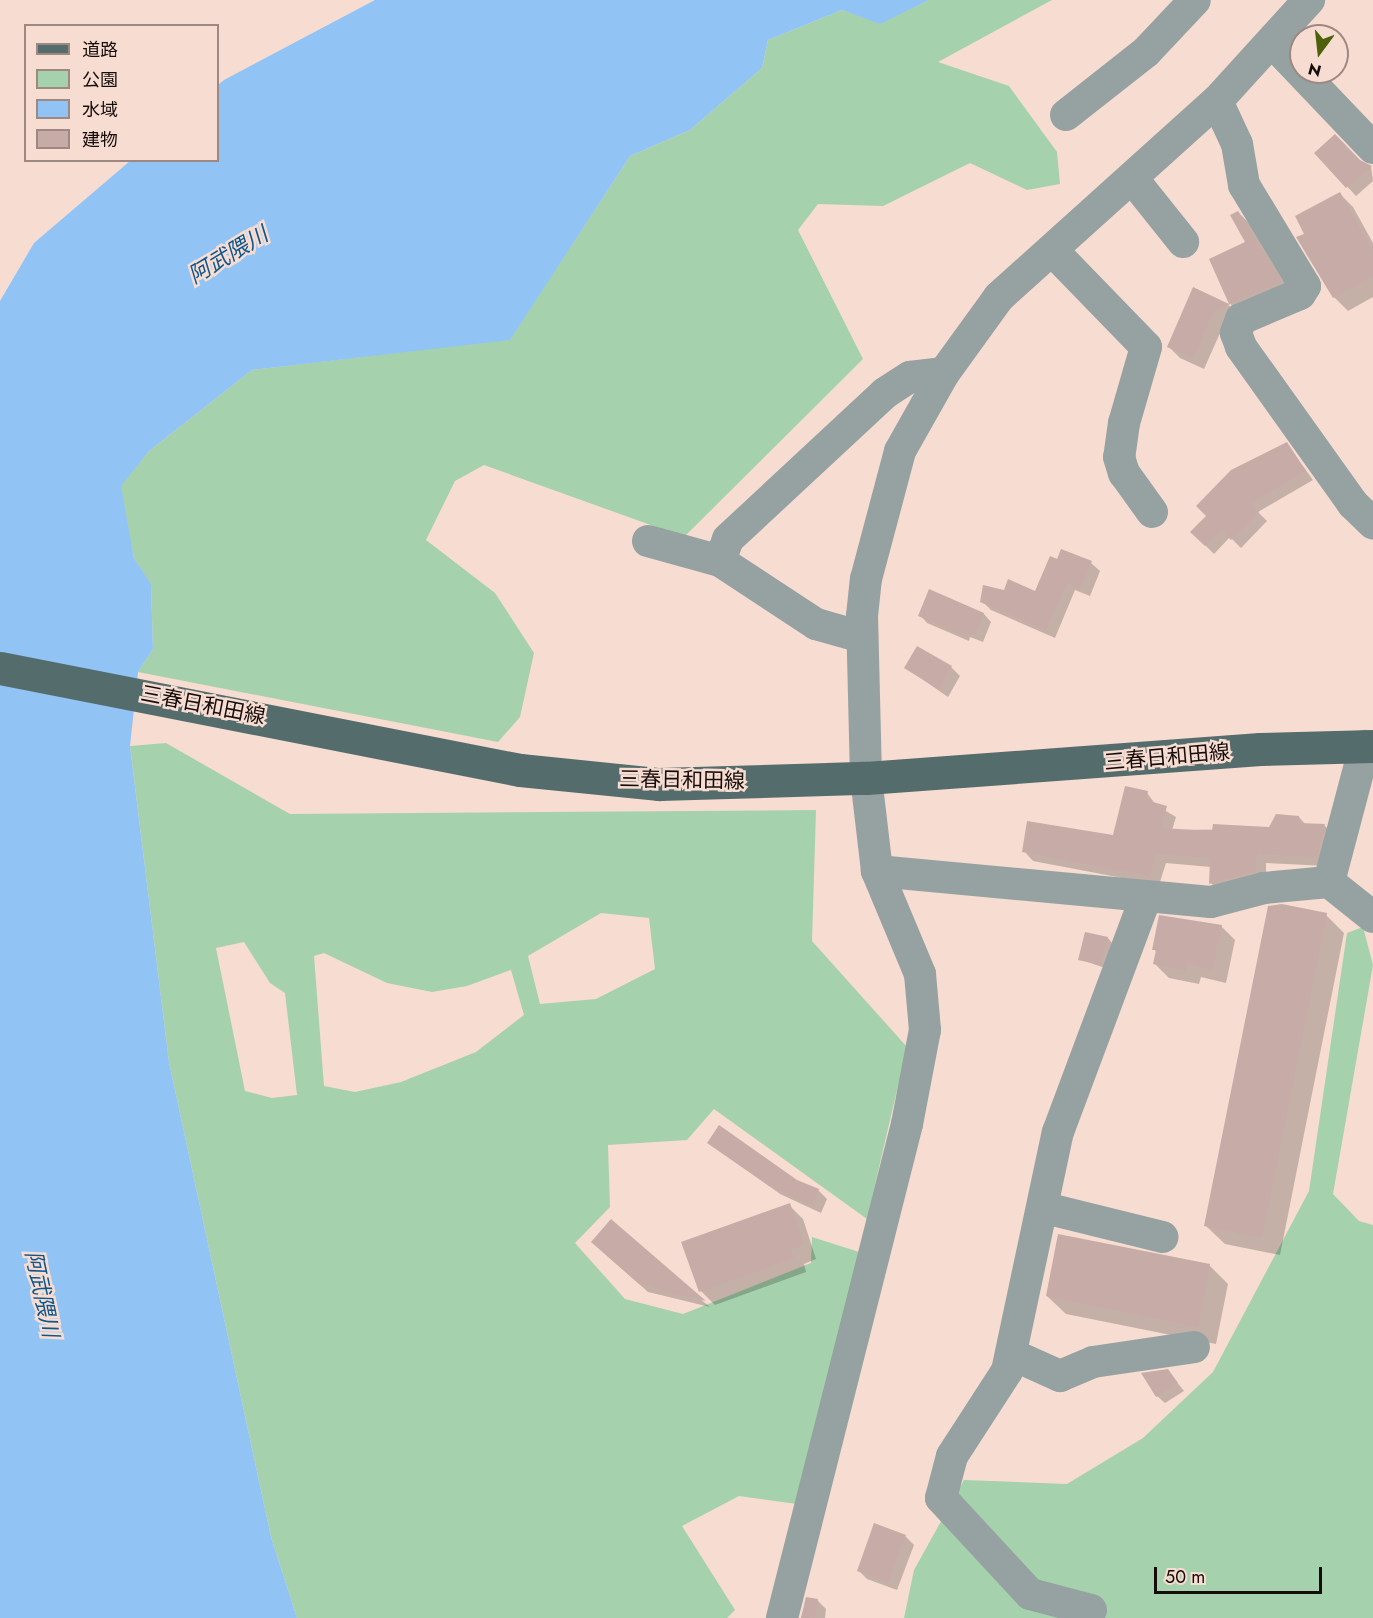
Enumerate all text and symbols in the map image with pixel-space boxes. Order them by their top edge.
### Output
legend [24,24,219,162]
north arrow [1289,24,1349,84]
text: 道路 [82,37,118,63]
text: N [1306,57,1324,83]
text: 公園 [82,67,118,93]
text: 水域 [82,97,118,123]
text: 建物 [82,127,118,153]
water label: 阿武隈川 [183,221,273,289]
street label: 三春日和田線 [139,681,267,729]
street label: 三春日和田線 [1103,739,1231,775]
street label: 三春日和田線 [619,766,745,794]
water label: 阿武隈川 [20,1248,64,1340]
scale bar [1157,1555,1325,1593]
text: 50 m [1165,1564,1205,1590]

